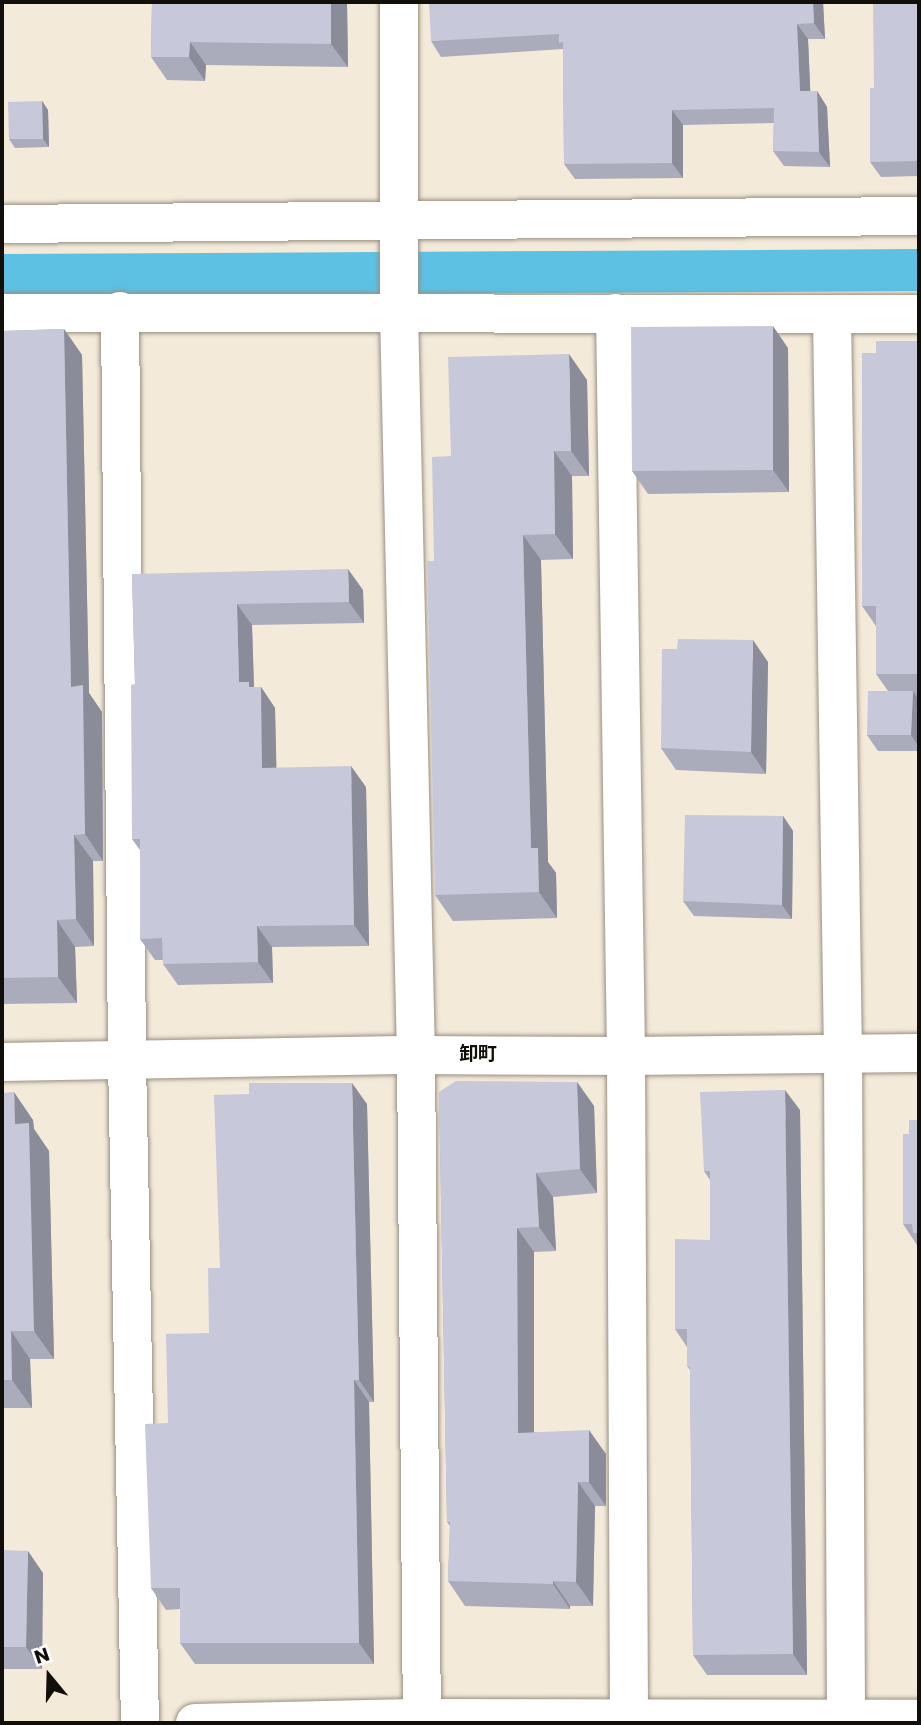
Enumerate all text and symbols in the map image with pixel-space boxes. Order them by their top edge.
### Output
district label: 卸町 [459,1043,497,1065]
north arrow [14,1641,84,1711]
text: N [31,1641,53,1671]

